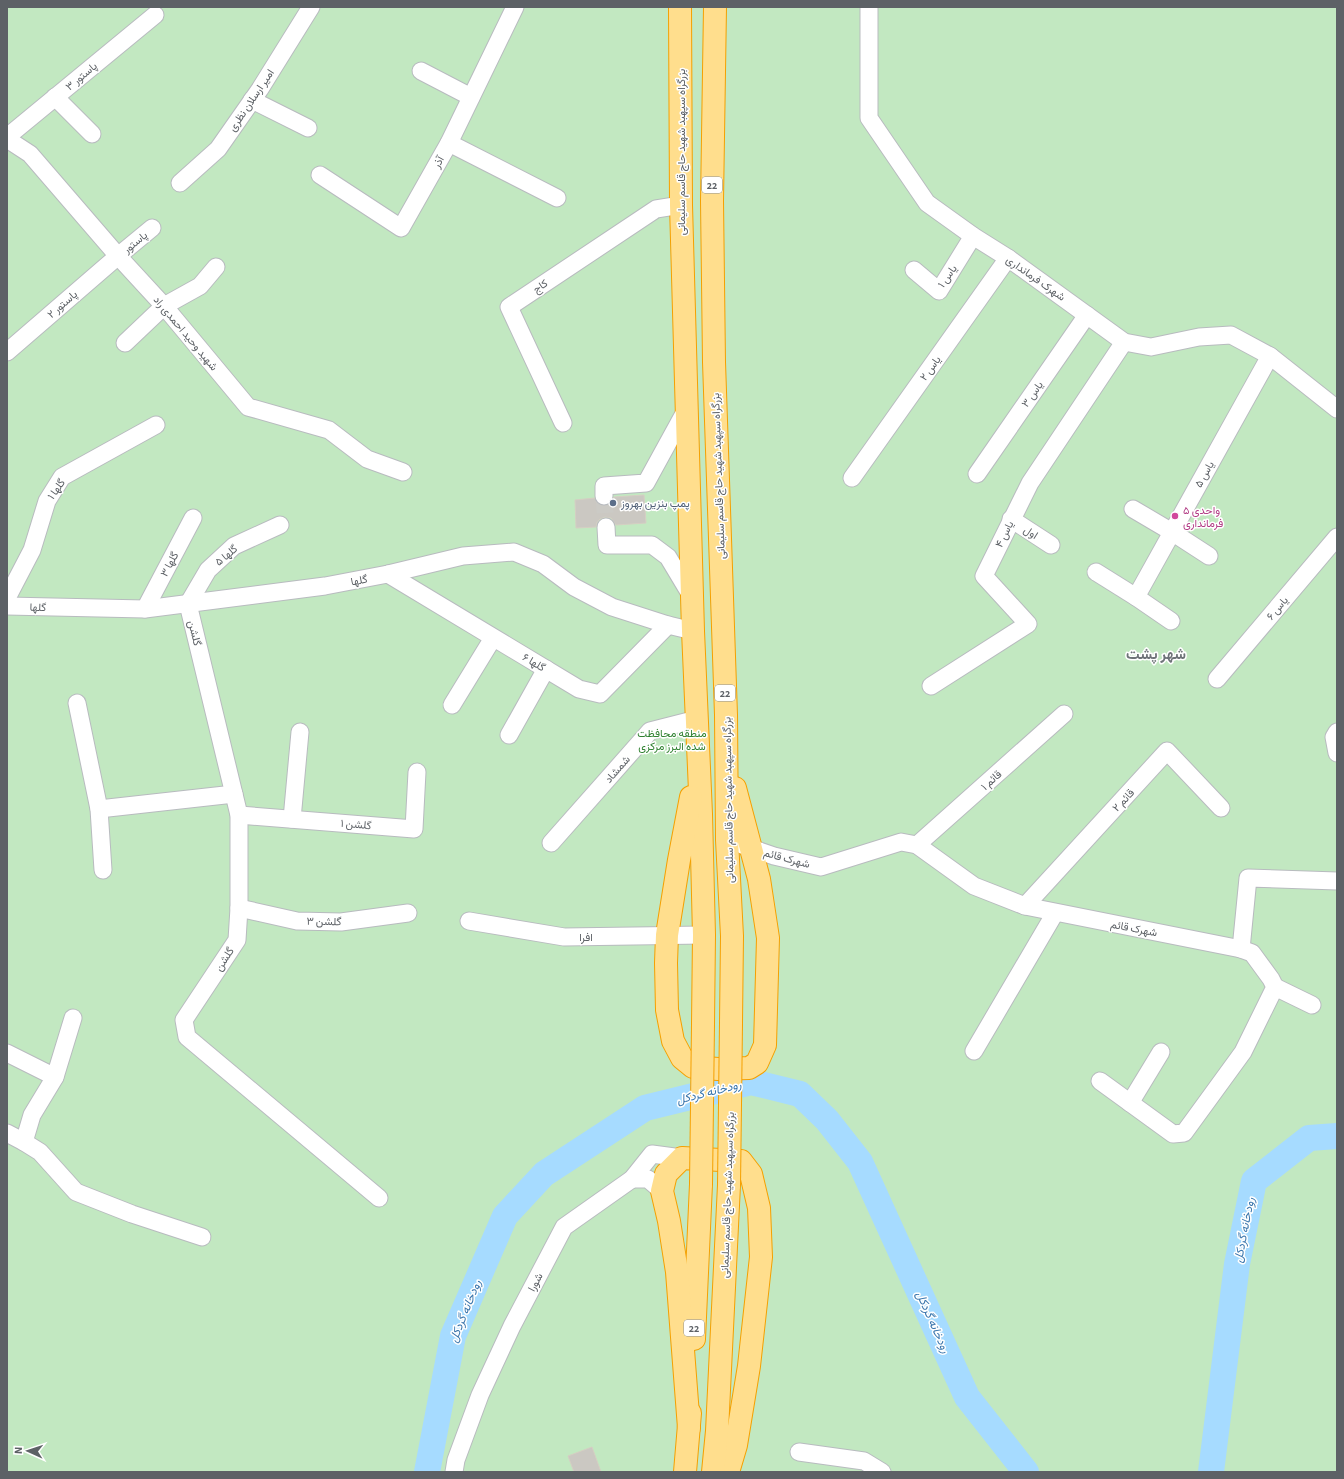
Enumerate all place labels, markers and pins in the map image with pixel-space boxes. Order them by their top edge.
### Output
place label: پمپ بنزین بهروز [620,496,690,511]
marker: پمپ بنزین بهروز [608,498,618,508]
place label: ۵ واحدی فرمانداری [1183,503,1223,531]
marker: ۵ واحدی فرمانداری [1170,511,1180,521]

